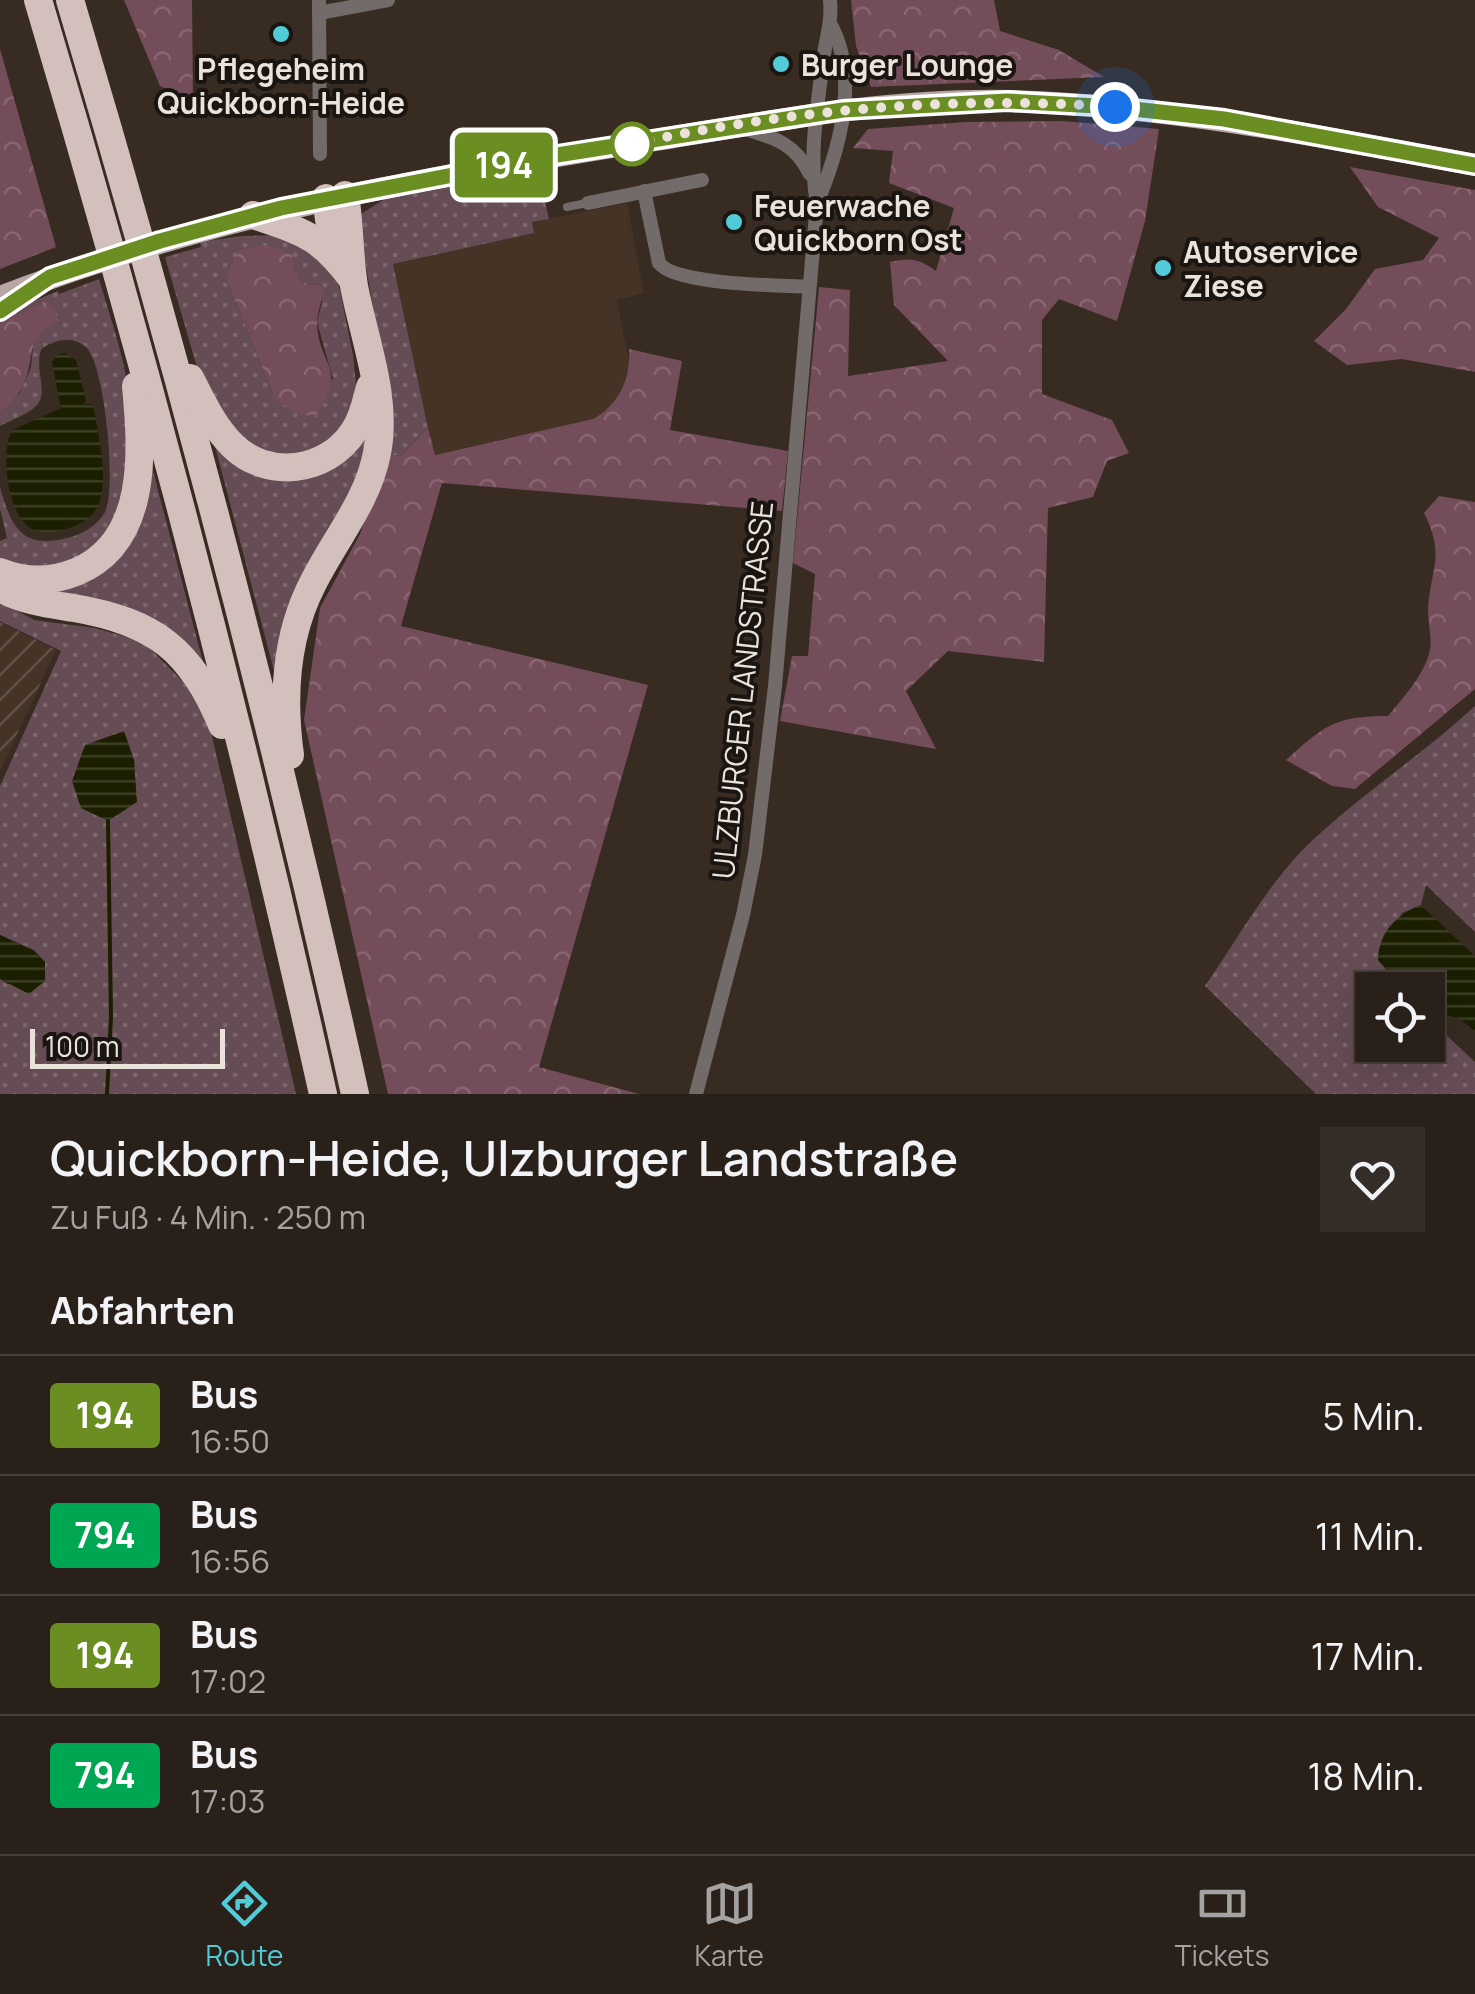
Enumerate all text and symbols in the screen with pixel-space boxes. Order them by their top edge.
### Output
marker: Pflegeheim Quickborn-Heide [270,23,292,45]
place label: Burger Lounge [801,44,1013,85]
place label: Pflegeheim Quickborn-Heide [157,48,405,123]
marker: Burger Lounge [770,53,792,75]
your location [1090,82,1140,132]
unlabelled marker [611,123,653,165]
line badge: 194 [446,132,562,198]
text: 194 [475,141,533,189]
place label: Feuerwache Quickborn Ost [754,185,963,260]
marker: Feuerwache Quickborn Ost [723,211,745,233]
place label: Autoservice Ziese [1183,231,1358,306]
marker: Autoservice Ziese [1152,257,1174,279]
street label: ULZBURGER LANDSTRASSE [702,499,782,881]
map controls [1355,972,1445,1062]
button: locate [1355,972,1445,1062]
scale bar [30,1024,225,1068]
text: 100 m [45,1027,119,1065]
text: Quickborn-Heide, Ulzburger Landstraße [50,1125,958,1190]
button: heart [1320,1127,1425,1232]
text: Zu Fuß · 4 Min. · 250 m [50,1195,366,1239]
text: Abfahrten [50,1283,235,1335]
text: Bus [190,1367,258,1419]
text: 5 Min. [1322,1389,1425,1441]
text: 194 [76,1391,134,1439]
text: 16:50 [190,1419,270,1463]
text: Bus [190,1487,258,1539]
text: 11 Min. [1315,1509,1425,1561]
text: 794 [74,1511,136,1559]
text: 16:56 [190,1539,270,1583]
text: Bus [190,1607,258,1659]
text: 17 Min. [1310,1629,1425,1681]
text: 194 [76,1631,134,1679]
text: 17:02 [190,1659,266,1703]
text: Bus [190,1727,258,1779]
text: 18 Min. [1308,1749,1425,1801]
text: 794 [74,1751,136,1799]
text: 17:03 [190,1779,265,1823]
tab: Route [206,1876,283,1974]
tab: Karte [694,1876,764,1974]
tab: Tickets [1175,1876,1269,1974]

